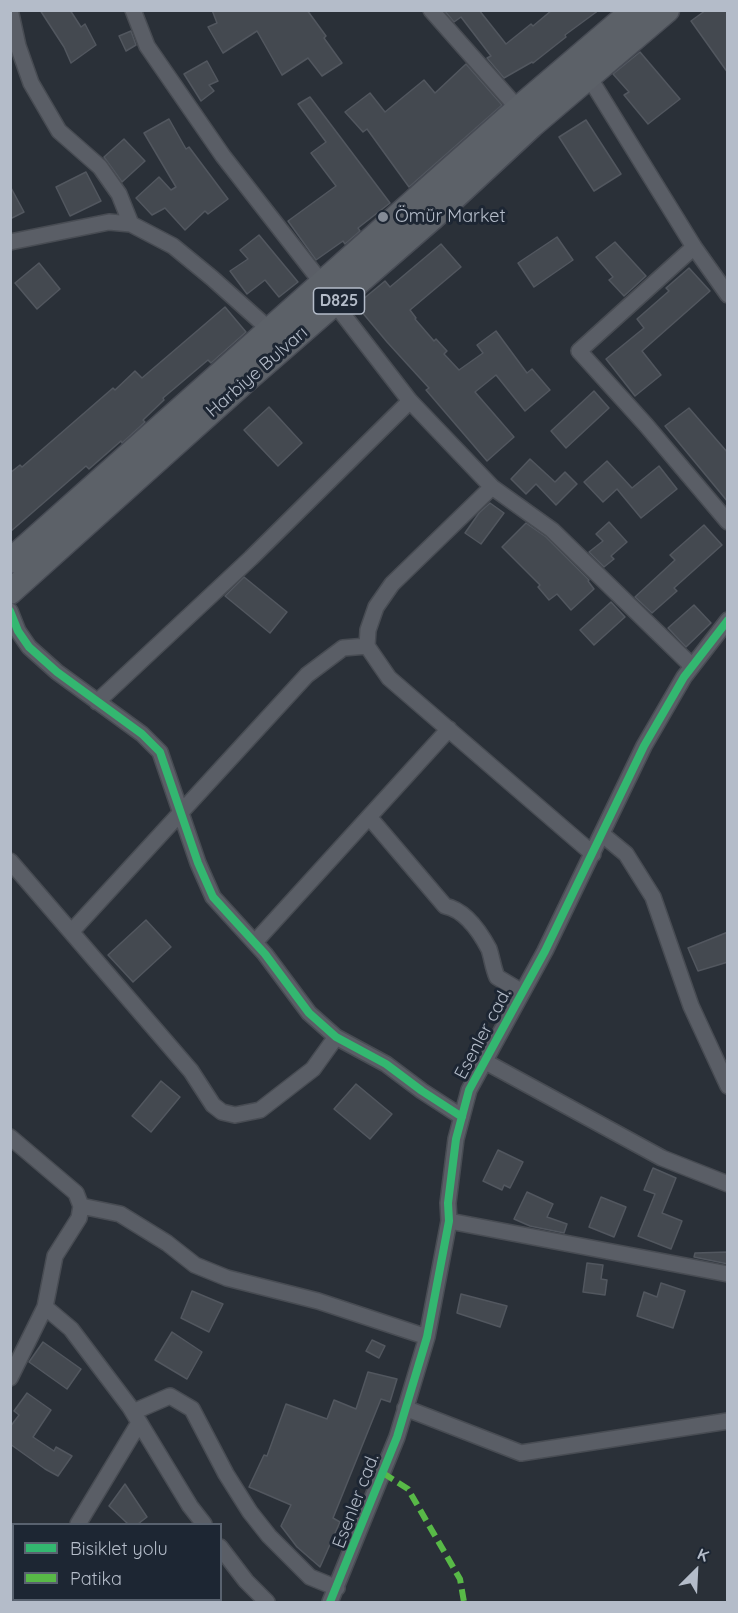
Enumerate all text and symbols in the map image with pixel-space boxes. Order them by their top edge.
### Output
place label: Ömür Market [395,206,506,228]
marker: Ömür Market [376,210,390,224]
road number: D825 [314,288,364,314]
street label: Harbiye Bulvarı [202,322,312,422]
street label: Esenler cad. [450,985,516,1083]
street label: Esenler cad. [328,1451,384,1551]
legend [12,1523,222,1601]
text: Bisiklet yolu [70,1537,168,1560]
north arrow [666,1541,726,1601]
text: K [694,1543,712,1566]
text: Patika [70,1567,122,1590]

